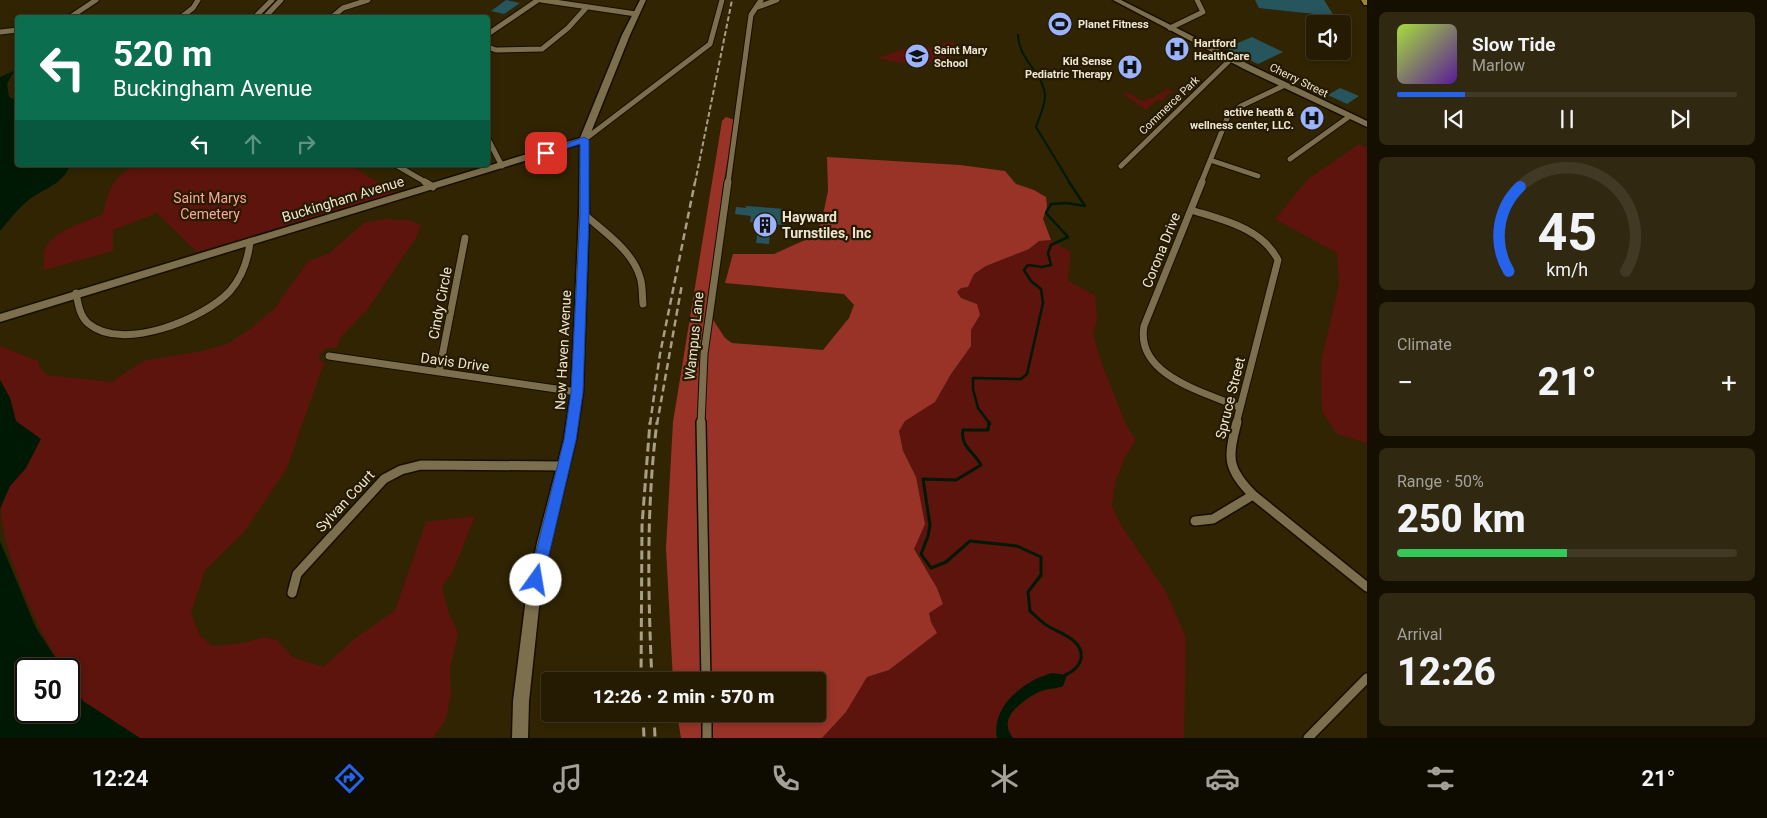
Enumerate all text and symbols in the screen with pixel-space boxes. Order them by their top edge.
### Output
sports icon: Planet Fitness [1047,11,1073,37]
map controls [1306,15,1351,60]
button: sound [1306,15,1351,60]
place label: Planet Fitness [1078,18,1149,31]
text: Slow Tide [1472,33,1555,56]
text: 520 m [113,34,212,75]
icon: left [30,35,95,100]
hospital icon: Hartford HealthCare [1164,36,1190,62]
place label: Hartford HealthCare [1194,37,1249,63]
school or university icon: Saint Mary School [904,43,930,69]
place label: Saint Mary School [934,44,988,70]
hospital icon: Kid Sense Pediatric Therapy [1117,54,1143,80]
place label: Kid Sense Pediatric Therapy [1025,55,1112,81]
text: Marlow [1472,56,1525,75]
street label: Cherry Street [1267,61,1331,100]
street label: Commerce Park [1137,73,1202,137]
text: Buckingham Avenue [113,76,312,101]
hospital icon: active heath & wellness center, LLC. [1299,105,1325,131]
icon: previous [1440,105,1468,133]
icon: pause [1553,105,1581,133]
icon: next [1666,105,1694,133]
place label: active heath & wellness center, LLC. [1190,106,1295,132]
icon: left [186,130,214,158]
icon: ahead [239,130,267,158]
icon: right [292,130,320,158]
pin [525,132,567,174]
icon: arrive [532,139,560,167]
street label: Buckingham Avenue [280,173,406,225]
park label: Saint Marys Cemetery [173,190,247,222]
text: 45 [1537,202,1597,263]
place label: Hayward Turnstiles, Inc [782,209,871,241]
street label: Corona Drive [1139,210,1183,290]
building icon: Hayward Turnstiles, Inc [752,212,778,238]
text: km/h [1546,259,1588,280]
street label: Cindy Circle [425,265,455,341]
street label: New Haven Avenue [552,290,574,410]
street label: Wampus Lane [681,291,707,381]
text: Climate [1397,335,1452,354]
street label: Davis Drive [420,349,490,375]
street label: Spruce Street [1212,355,1248,441]
text: 21° [1538,360,1596,404]
text: − [1397,366,1413,399]
text: + [1721,366,1737,399]
street label: Sylvan Court [312,467,378,535]
text: Range · 50% [1397,472,1484,491]
text: 250 km [1397,497,1526,541]
position arrow [509,553,561,605]
text: Arrival [1397,625,1442,644]
text: 12:26 [1397,650,1496,694]
speed limit sign: 50 [15,658,80,723]
text: 12:26 · 2 min · 570 m [592,685,775,708]
icon: directions [332,761,367,796]
icon: music [550,761,585,796]
icon: phone [768,761,803,796]
icon: climate [987,761,1022,796]
icon: car [1205,761,1240,796]
icon: filters [1423,761,1458,796]
text: 12:24 [92,766,148,791]
text: 21° [1641,766,1675,791]

